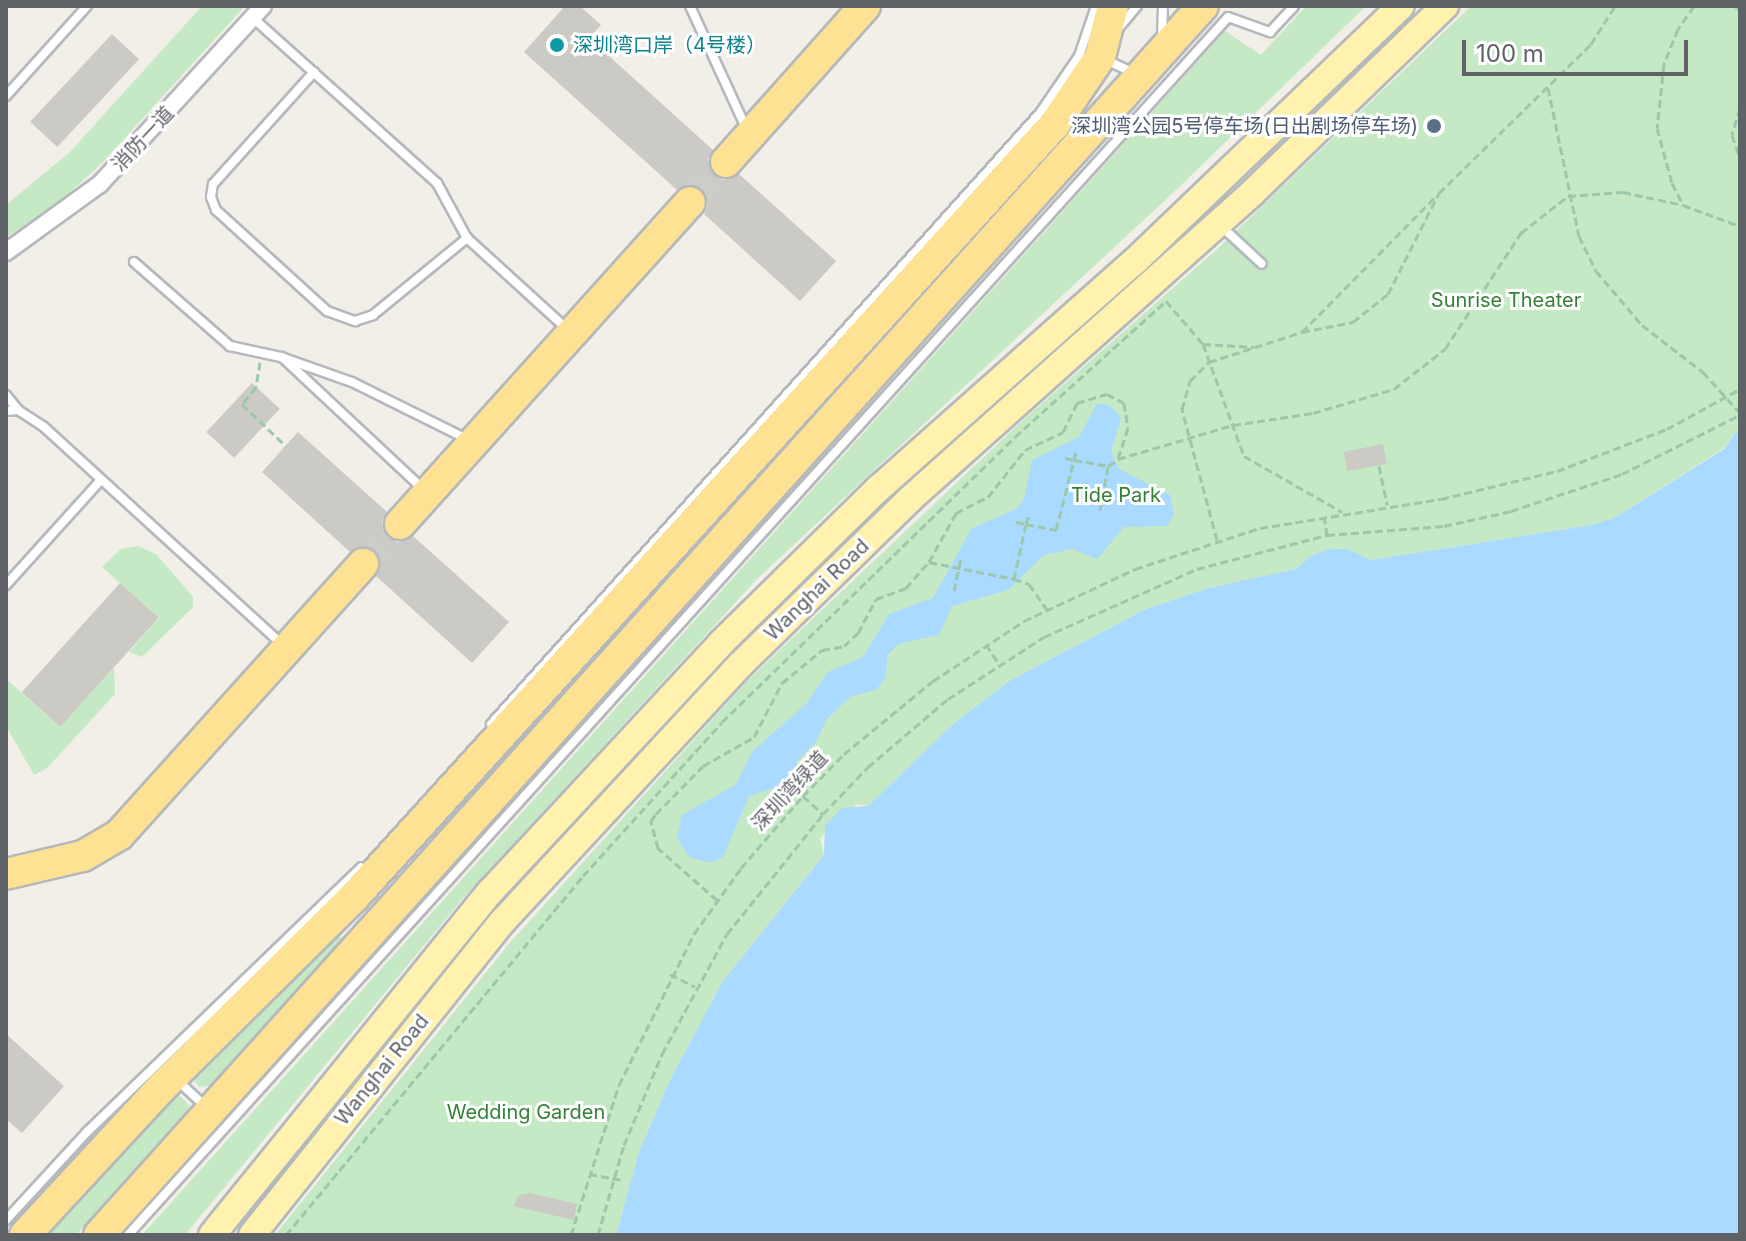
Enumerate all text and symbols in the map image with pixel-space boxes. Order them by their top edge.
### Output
scale bar [1466,24,1692,74]
place label: 深圳湾口岸（4号楼） [573,33,766,57]
marker: 深圳湾口岸（4号楼） [548,36,566,54]
text: 100 m [1476,39,1544,68]
street label: 消防一道 [107,102,179,176]
place label: 深圳湾公园5号停车场(日出剧场停车场) [1071,114,1418,138]
marker: 深圳湾公园5号停车场(日出剧场停车场) [1425,117,1443,135]
park label: Sunrise Theater [1431,288,1581,312]
park label: Tide Park [1071,483,1161,507]
street label: Wanghai Road [760,534,874,646]
street label: 深圳湾绿道 [747,746,833,836]
street label: Wanghai Road [330,1010,434,1130]
park label: Wedding Garden [447,1100,605,1124]

